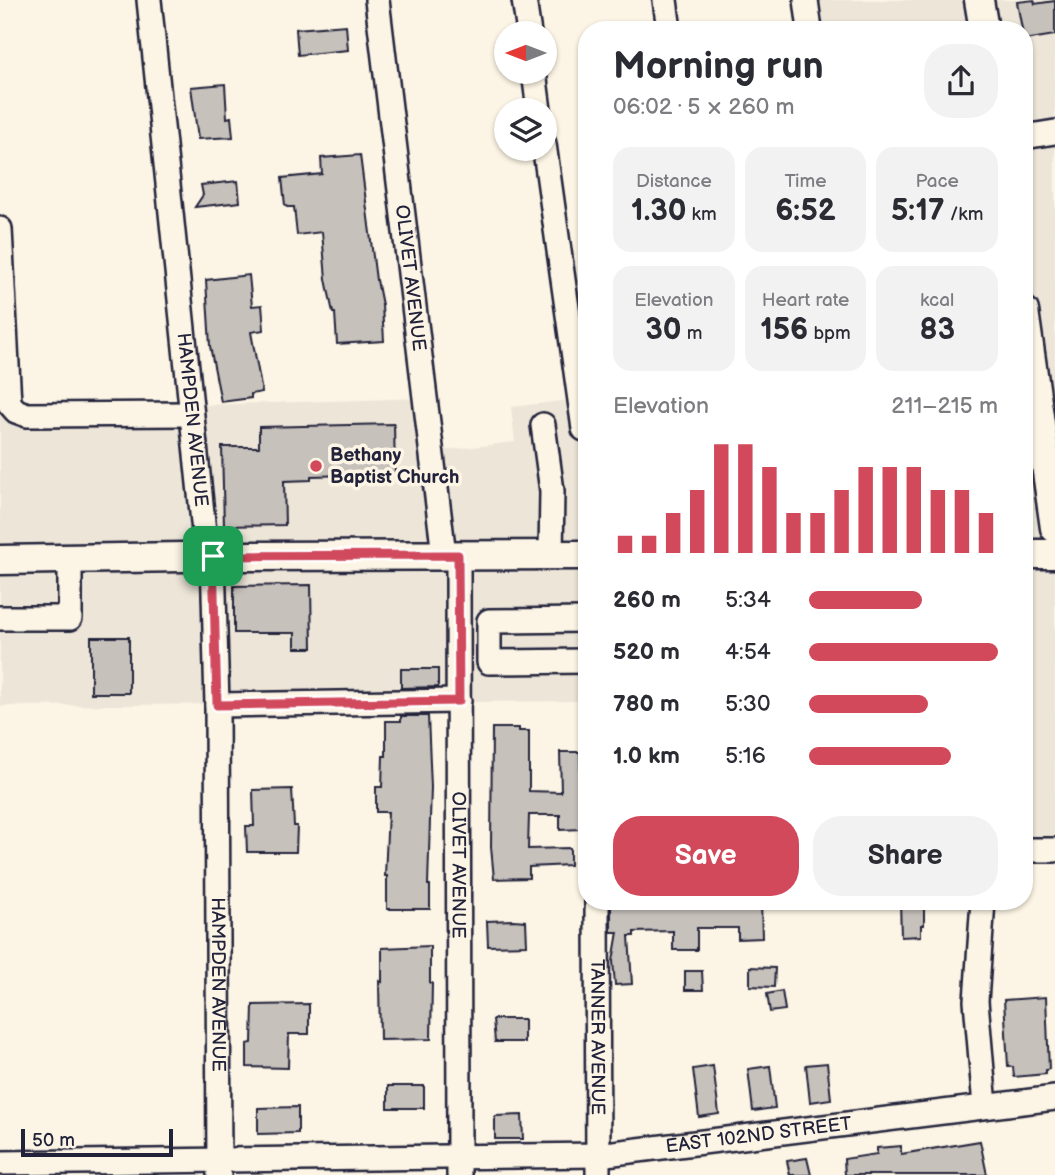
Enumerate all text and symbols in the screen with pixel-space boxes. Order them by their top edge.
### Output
north arrow [494,21,556,84]
map controls [494,21,557,161]
text: Morning run [613,44,824,89]
button: share [924,44,998,118]
text: 06:02 · 5 × 260 m [613,93,795,121]
button: layers [494,98,557,161]
text: Distance [636,170,712,193]
text: Time [784,170,827,193]
text: Pace [915,170,959,193]
text: 1.30 [631,193,686,229]
text: 6:52 [775,193,836,229]
text: 5:17 [891,193,945,229]
text: km [686,203,717,226]
text: /km [945,203,983,226]
street label: OLIVET AVENUE [390,204,431,352]
text: Elevation [634,289,713,312]
text: Heart rate [762,289,849,312]
text: kcal [920,289,954,312]
text: 30 [645,312,682,348]
text: 156 [760,312,808,348]
text: 83 [919,312,955,348]
text: m [682,322,702,345]
text: bpm [808,322,851,345]
street label: HAMPDEN AVENUE [172,332,213,508]
text: Elevation [613,392,709,420]
text: 211–215 m [891,392,998,420]
place label: Bethany Baptist Church [330,444,459,489]
marker: Bethany Baptist Church [308,458,324,474]
pin [183,526,243,586]
icon: arrive [194,537,232,575]
text: 260 m [613,586,681,614]
text: 5:34 [725,586,771,614]
text: 520 m [613,638,680,666]
text: 4:54 [725,638,771,666]
text: 780 m [613,690,680,718]
text: 5:30 [725,690,771,718]
text: 1.0 km [613,742,680,770]
text: 5:16 [725,742,766,770]
street label: OLIVET AVENUE [447,791,470,939]
button: Save [613,816,799,896]
button: Share [813,816,998,896]
street label: HAMPDEN AVENUE [206,897,230,1072]
street label: TANNER AVENUE [586,959,609,1115]
street label: EAST 102ND STREET [664,1112,854,1158]
scale bar [21,1126,173,1158]
text: 50 m [32,1129,75,1152]

